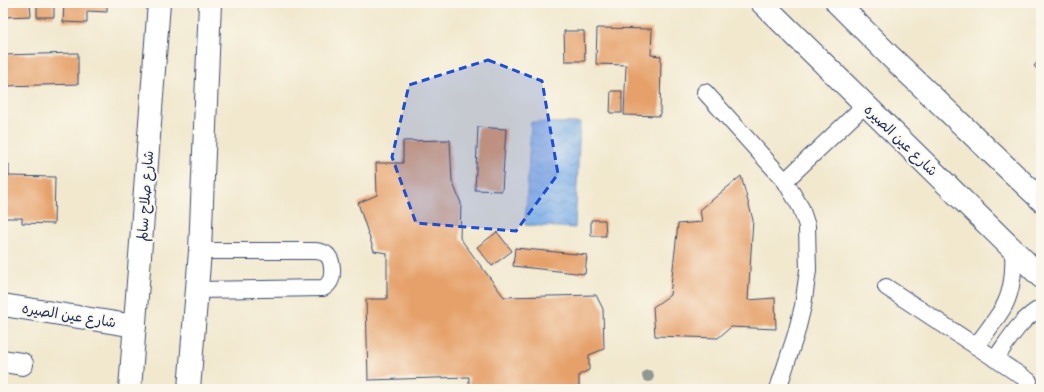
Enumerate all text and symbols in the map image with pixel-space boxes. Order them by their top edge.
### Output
street label: شارع عين الصيره [858,98,944,182]
street label: شارع صلاح سالم [130,150,161,242]
street label: شارع عين الصيره [20,296,118,335]

